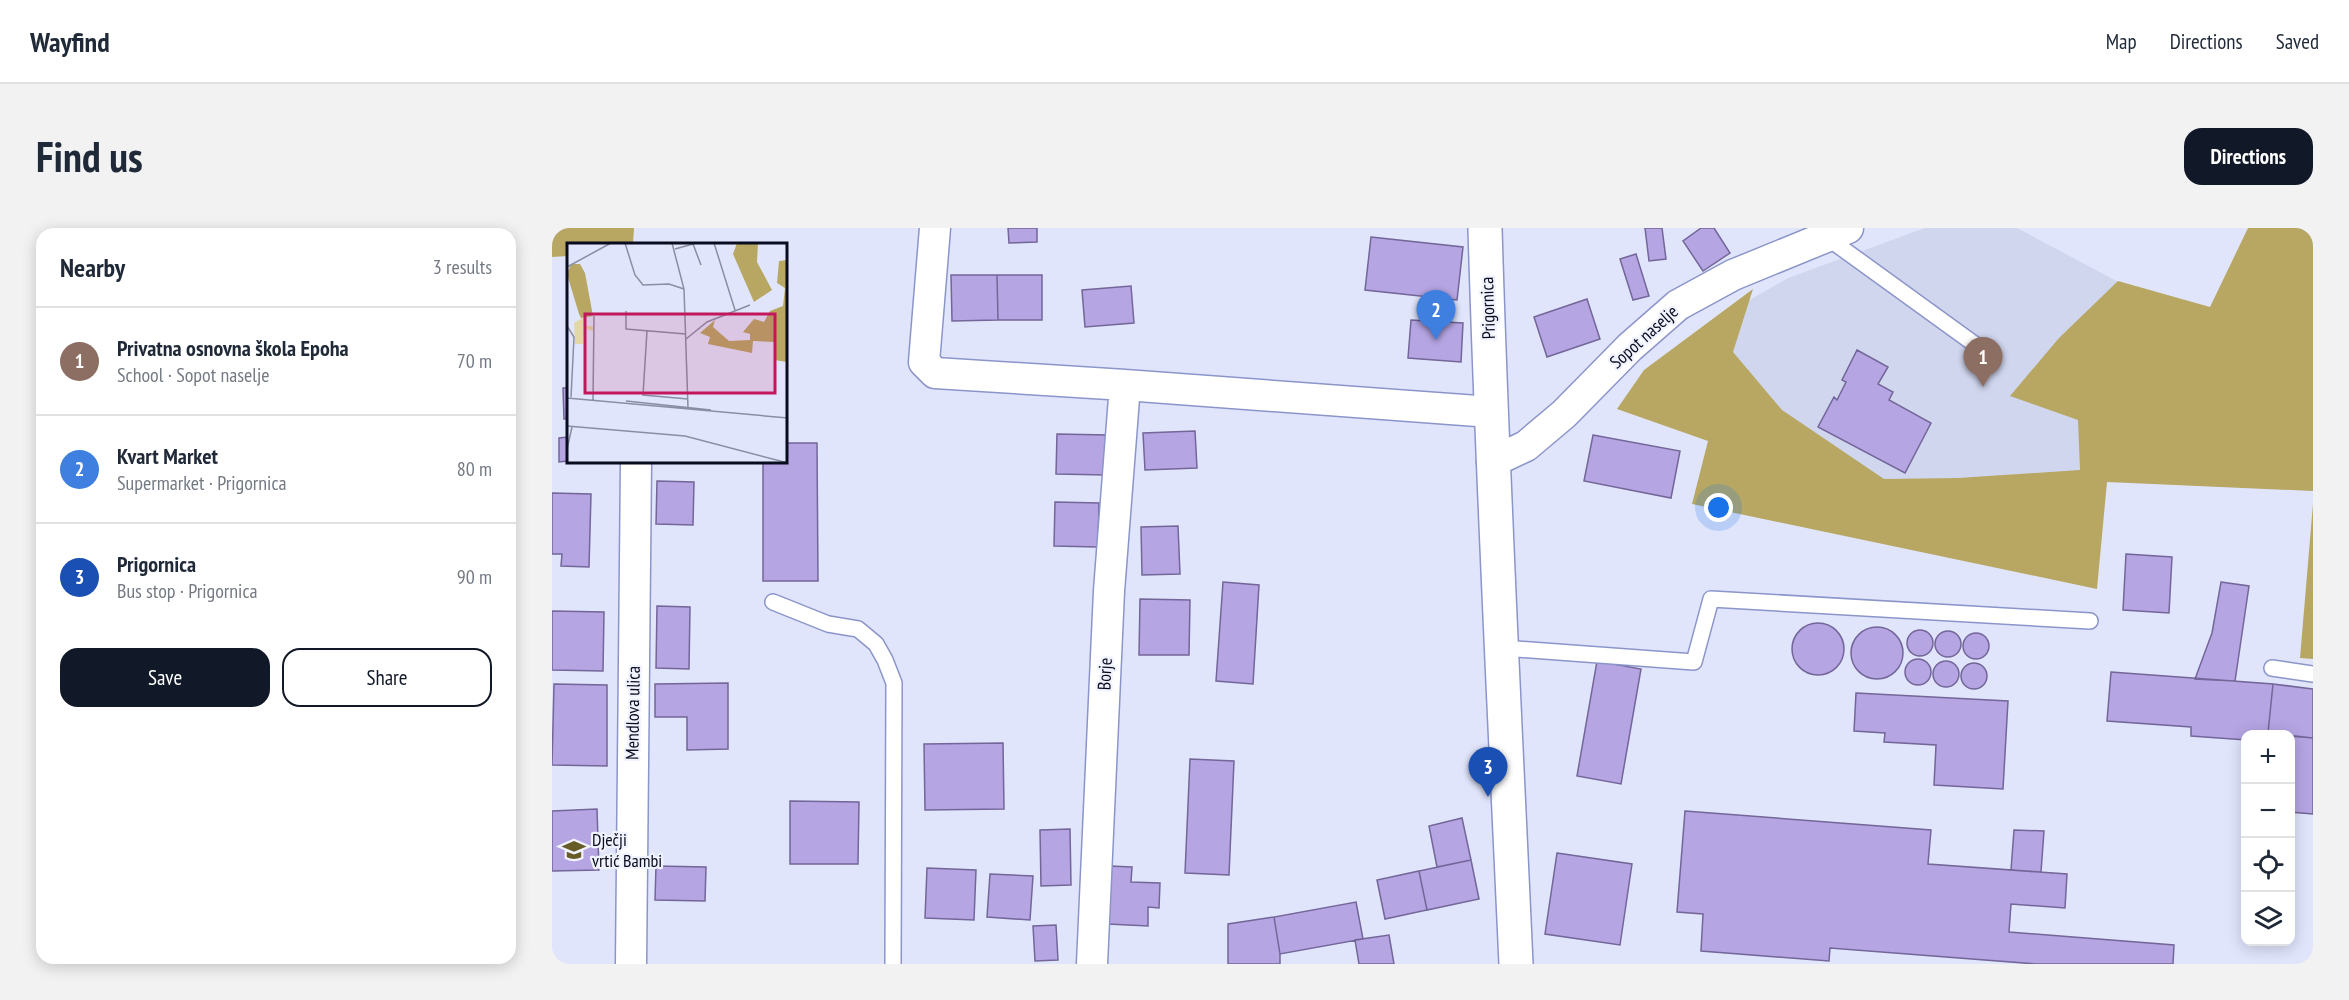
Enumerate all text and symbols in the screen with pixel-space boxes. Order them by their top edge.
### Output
text: Wayfind [30,23,110,60]
text: Map [2106,28,2137,55]
text: Directions [2170,28,2243,55]
text: Saved [2276,28,2319,55]
button: Directions [2184,128,2313,185]
text: Find us [36,129,143,184]
inset map [567,243,788,464]
text: Nearby [60,251,125,284]
text: 3 results [433,254,492,280]
street label: Prigornica [1475,276,1500,340]
pin: 2 [1416,291,1456,340]
street label: Sopot naselje [1605,300,1683,373]
text: Privatna osnovna škola Epoha [117,334,349,362]
pin: 1 [1964,338,2002,387]
text: 1 [75,348,84,374]
text: 70 m [457,348,492,374]
text: School · Sopot naselje [117,362,269,388]
text: Kvart Market [117,442,218,470]
text: 2 [75,456,84,482]
text: 80 m [457,456,492,482]
text: Supermarket · Prigornica [117,470,287,496]
your location [1704,493,1733,522]
text: Prigornica [117,550,196,578]
text: 3 [75,564,84,590]
text: 90 m [457,564,492,590]
text: Bus stop · Prigornica [117,578,258,604]
button: Save [60,648,270,707]
button: Share [282,648,492,707]
street label: Borje [1092,657,1117,691]
street label: Mendlova ulica [620,666,645,760]
map controls [2241,730,2295,946]
button: + [2241,730,2295,784]
pin: 3 [1468,748,1508,797]
button: − [2241,784,2295,838]
place label: Dječji vrtić Bambi [592,828,662,872]
school or university icon: Dječji vrtić Bambi [561,837,587,863]
button: locate [2241,838,2295,892]
button: layers [2241,892,2295,946]

